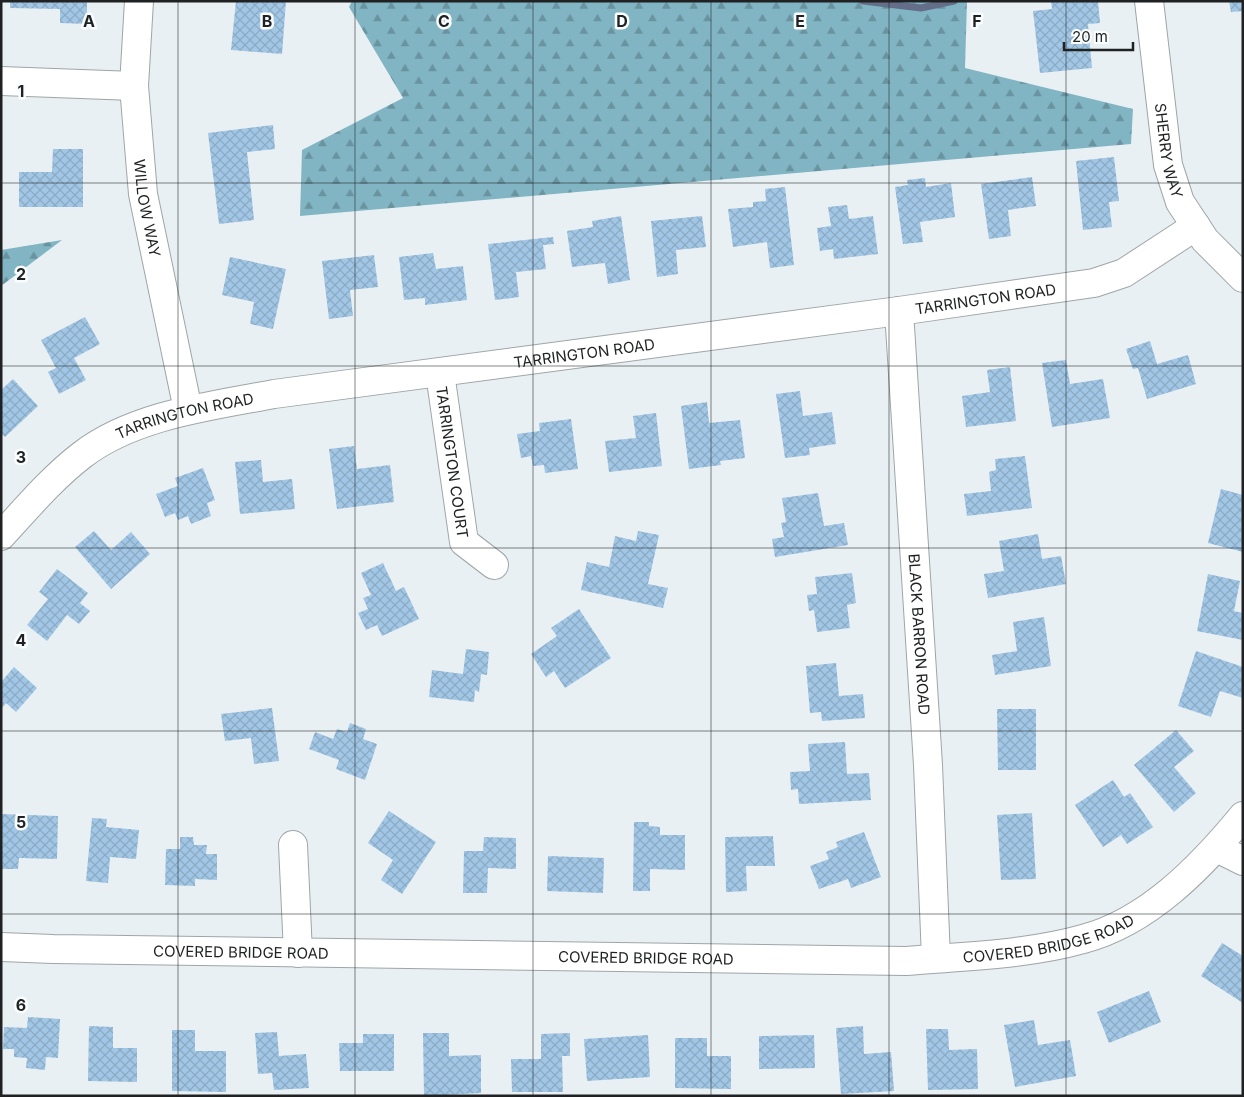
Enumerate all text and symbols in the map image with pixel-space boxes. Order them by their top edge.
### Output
text: A [83,11,95,31]
text: B [262,11,272,31]
text: C [438,11,450,31]
text: D [616,11,628,31]
text: E [795,11,805,31]
text: F [972,11,982,31]
scale bar [1064,20,1133,52]
text: 20 m [1072,27,1108,46]
text: 1 [18,81,24,101]
street label: SHERRY WAY [1151,102,1188,200]
street label: WILLOW WAY [131,158,165,259]
text: 2 [16,264,26,284]
street label: TARRINGTON ROAD [914,279,1057,318]
street label: TARRINGTON ROAD [512,334,656,372]
street label: TARRINGTON COURT [432,385,473,539]
street label: TARRINGTON ROAD [112,388,255,443]
text: 3 [16,447,26,467]
street label: BLACK BARRON ROAD [905,553,934,716]
text: 4 [16,630,27,650]
text: 5 [16,812,26,832]
street label: COVERED BRIDGE ROAD [962,910,1137,966]
street label: COVERED BRIDGE ROAD [153,941,329,962]
street label: COVERED BRIDGE ROAD [558,947,734,968]
text: 6 [16,995,26,1015]

